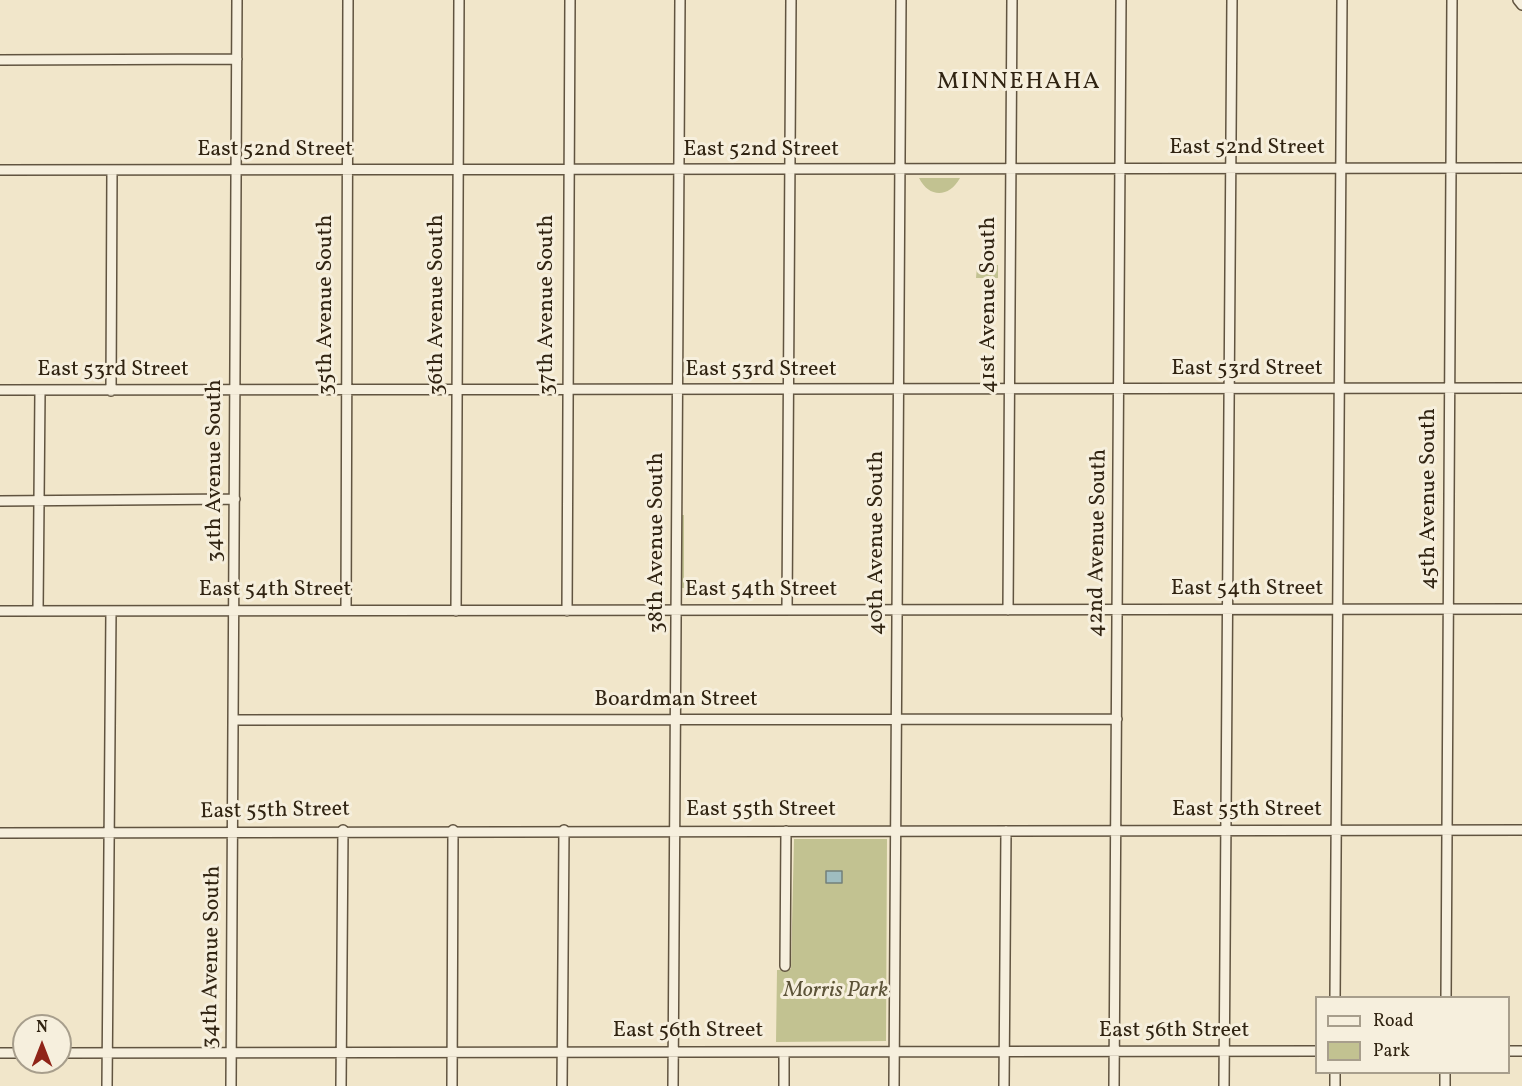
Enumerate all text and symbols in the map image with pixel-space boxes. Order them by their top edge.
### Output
district label: MINNEHAHA [937,70,1101,98]
street label: East 52nd Street [1169,136,1325,162]
street label: East 52nd Street [197,138,353,164]
street label: East 52nd Street [683,138,839,164]
street label: 36th Avenue South [425,214,451,396]
street label: 35th Avenue South [314,215,340,395]
street label: 37th Avenue South [535,215,561,395]
street label: 41st Avenue South [977,217,1003,393]
street label: East 53rd Street [1171,357,1323,383]
street label: East 53rd Street [37,358,189,384]
street label: East 53rd Street [685,358,837,384]
street label: 34th Avenue South [203,379,229,563]
street label: 45th Avenue South [1417,408,1443,590]
street label: 42nd Avenue South [1084,449,1114,637]
street label: 40th Avenue South [865,451,891,635]
street label: 38th Avenue South [645,452,671,634]
street label: East 54th Street [1171,577,1323,603]
street label: East 54th Street [199,578,351,604]
street label: East 54th Street [685,578,837,604]
street label: Boardman Street [594,688,758,714]
street label: East 55th Street [200,797,350,827]
street label: East 55th Street [686,798,836,824]
street label: East 55th Street [1172,798,1322,824]
street label: 34th Avenue South [198,865,228,1049]
park label: Morris Park [784,979,888,1005]
legend [1315,996,1510,1074]
text: Road [1373,1009,1414,1034]
north arrow [12,1014,72,1074]
text: N [36,1017,48,1039]
street label: East 56th Street [613,1019,763,1045]
street label: East 56th Street [1099,1019,1249,1045]
text: Park [1373,1039,1410,1064]

